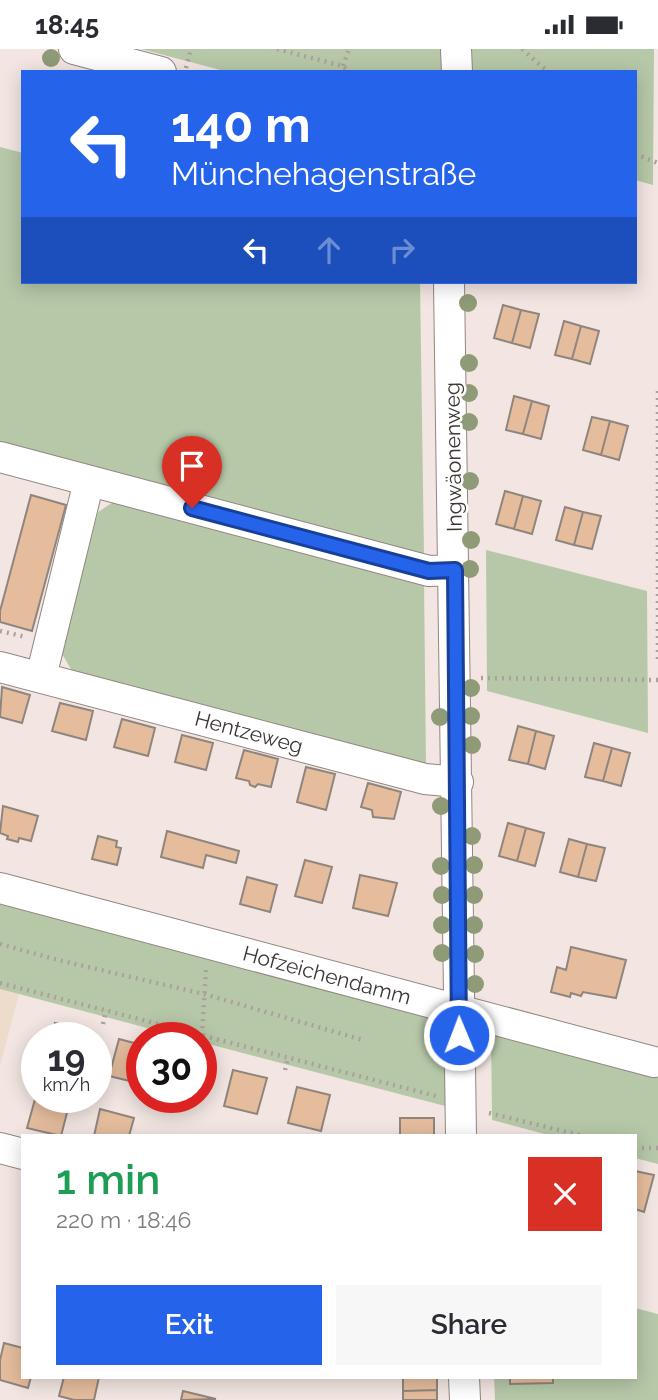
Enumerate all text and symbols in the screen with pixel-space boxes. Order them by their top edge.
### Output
text: 18:45 [35,10,99,40]
text: 140 m [171,96,311,153]
icon: left [56,98,147,189]
text: Münchehagenstraße [171,155,476,192]
icon: left [237,231,275,269]
icon: ahead [310,231,348,269]
icon: right [383,231,421,269]
street label: Ingwäonenweg [439,382,467,532]
pin [162,436,222,508]
icon: arrive [173,447,211,485]
street label: Hentzeweg [192,706,306,758]
street label: Hofzeichendamm [240,941,414,1009]
position arrow [422,998,496,1072]
speed limit sign: 30 [126,1022,217,1113]
text: 19 [48,1038,85,1079]
text: km/h [43,1074,90,1095]
text: 1 min [56,1155,160,1204]
button: close [528,1157,602,1231]
text: 220 m · 18:46 [56,1206,191,1233]
button: Exit [56,1285,322,1365]
button: Share [336,1285,602,1365]

